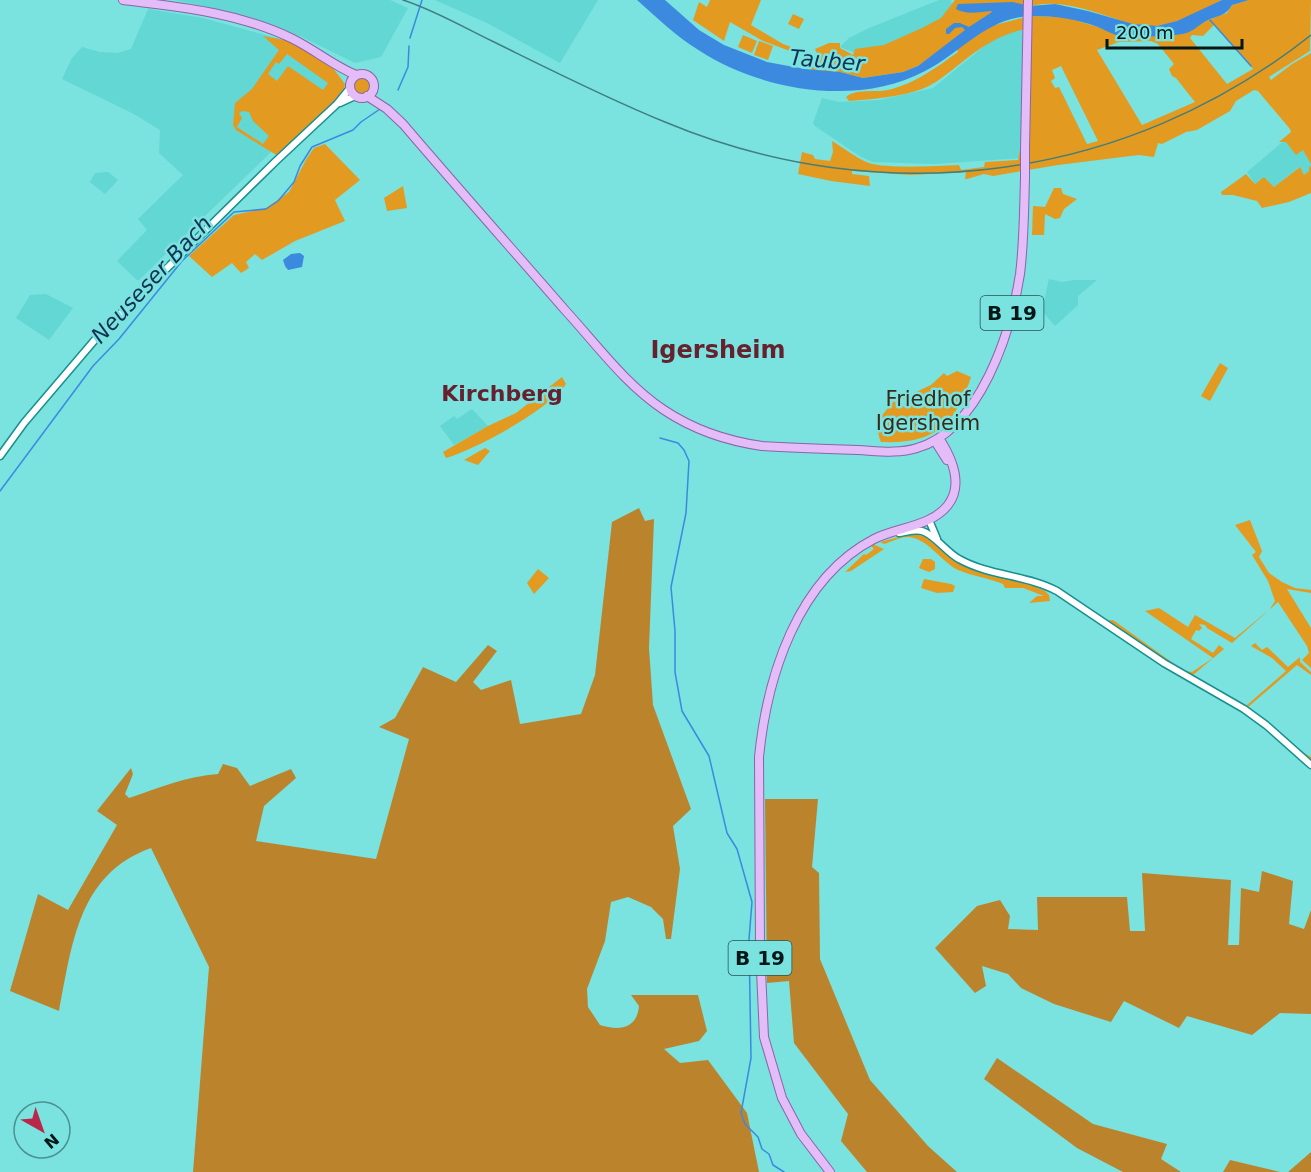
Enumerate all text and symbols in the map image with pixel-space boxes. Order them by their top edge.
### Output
scale bar [1107,12,1242,50]
text: 200 m [1116,22,1174,43]
water label: Tauber [788,45,867,76]
water label: Neuseser Bach [86,211,217,348]
road number: B 19 [980,296,1044,330]
district label: Igersheim [650,336,786,364]
district label: Kirchberg [441,381,563,406]
park label: Friedhof Igersheim [876,387,980,435]
road number: B 19 [728,941,792,975]
north arrow [12,1100,72,1160]
text: N [40,1130,63,1153]

